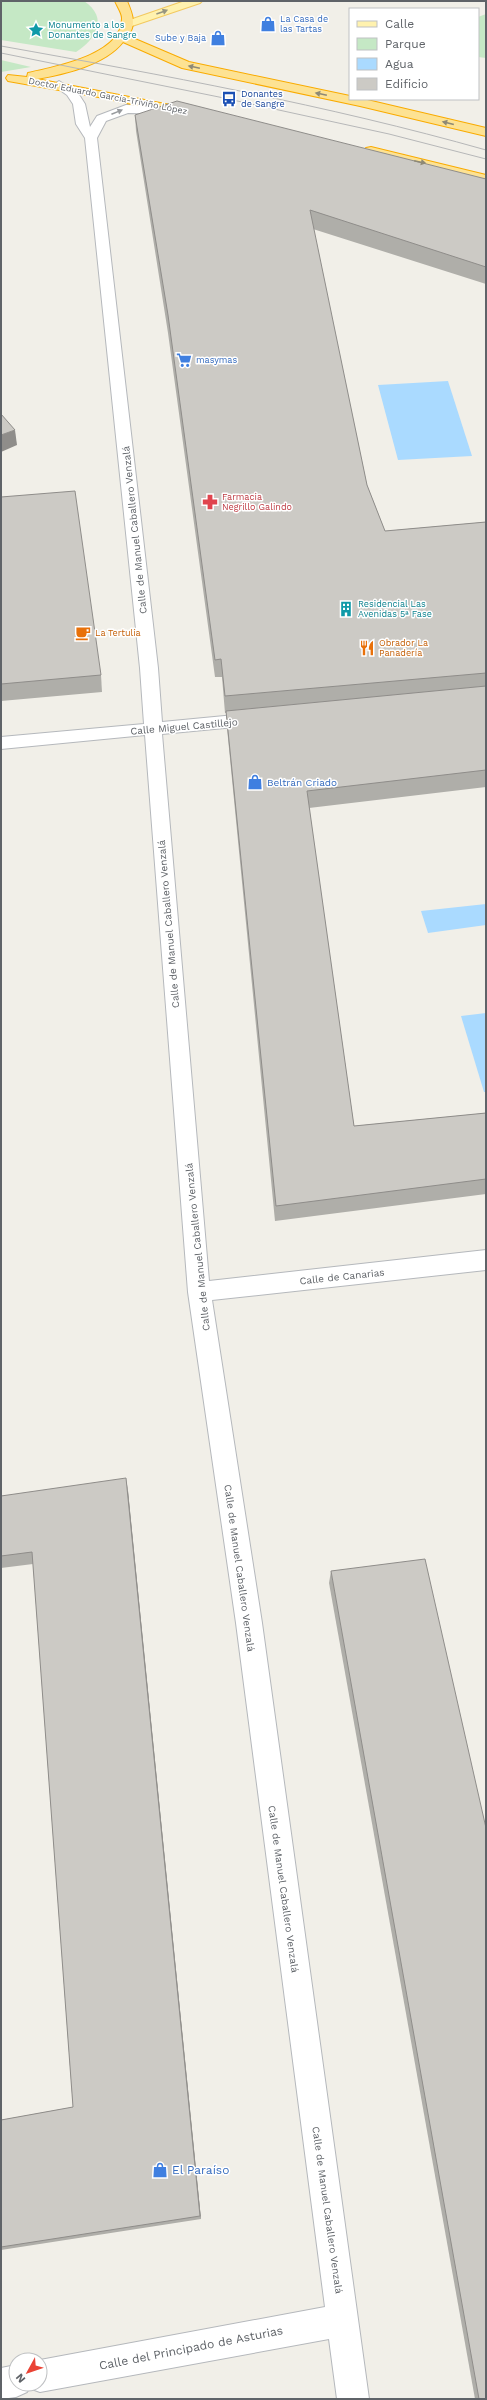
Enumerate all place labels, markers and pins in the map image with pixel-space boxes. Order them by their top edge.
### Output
place label: La Casa de las Tartas [280,14,328,34]
shop icon: La Casa de las Tartas [259,15,277,33]
place label: Monumento a los Donantes de Sangre [48,20,137,40]
place icon: Monumento a los Donantes de Sangre [27,21,45,39]
shop icon: Sube y Baja [209,29,227,47]
place label: Sube y Baja [155,33,206,43]
place label: Donantes de Sangre [241,89,285,109]
bus stop icon: Donantes de Sangre [220,90,238,108]
supermarket icon: masymas [175,351,193,369]
place label: masymas [196,355,237,365]
place label: Farmacia Negrillo Galindo [222,492,292,512]
pharmacy icon: Farmacia Negrillo Galindo [201,493,219,511]
place label: Residencial Las Avenidas 5ª Fase [358,599,432,619]
building icon: Residencial Las Avenidas 5ª Fase [337,600,355,618]
cafe icon: La Tertulia [74,624,92,642]
place label: La Tertulia [95,628,141,638]
place label: Obrador La Panadería [379,638,428,658]
restaurant icon: Obrador La Panadería [358,639,376,657]
shop icon: Beltrán Criado [246,773,264,791]
place label: Beltrán Criado [267,777,337,788]
shop icon: El Paraíso [151,2161,169,2179]
place label: El Paraíso [172,2163,229,2177]

